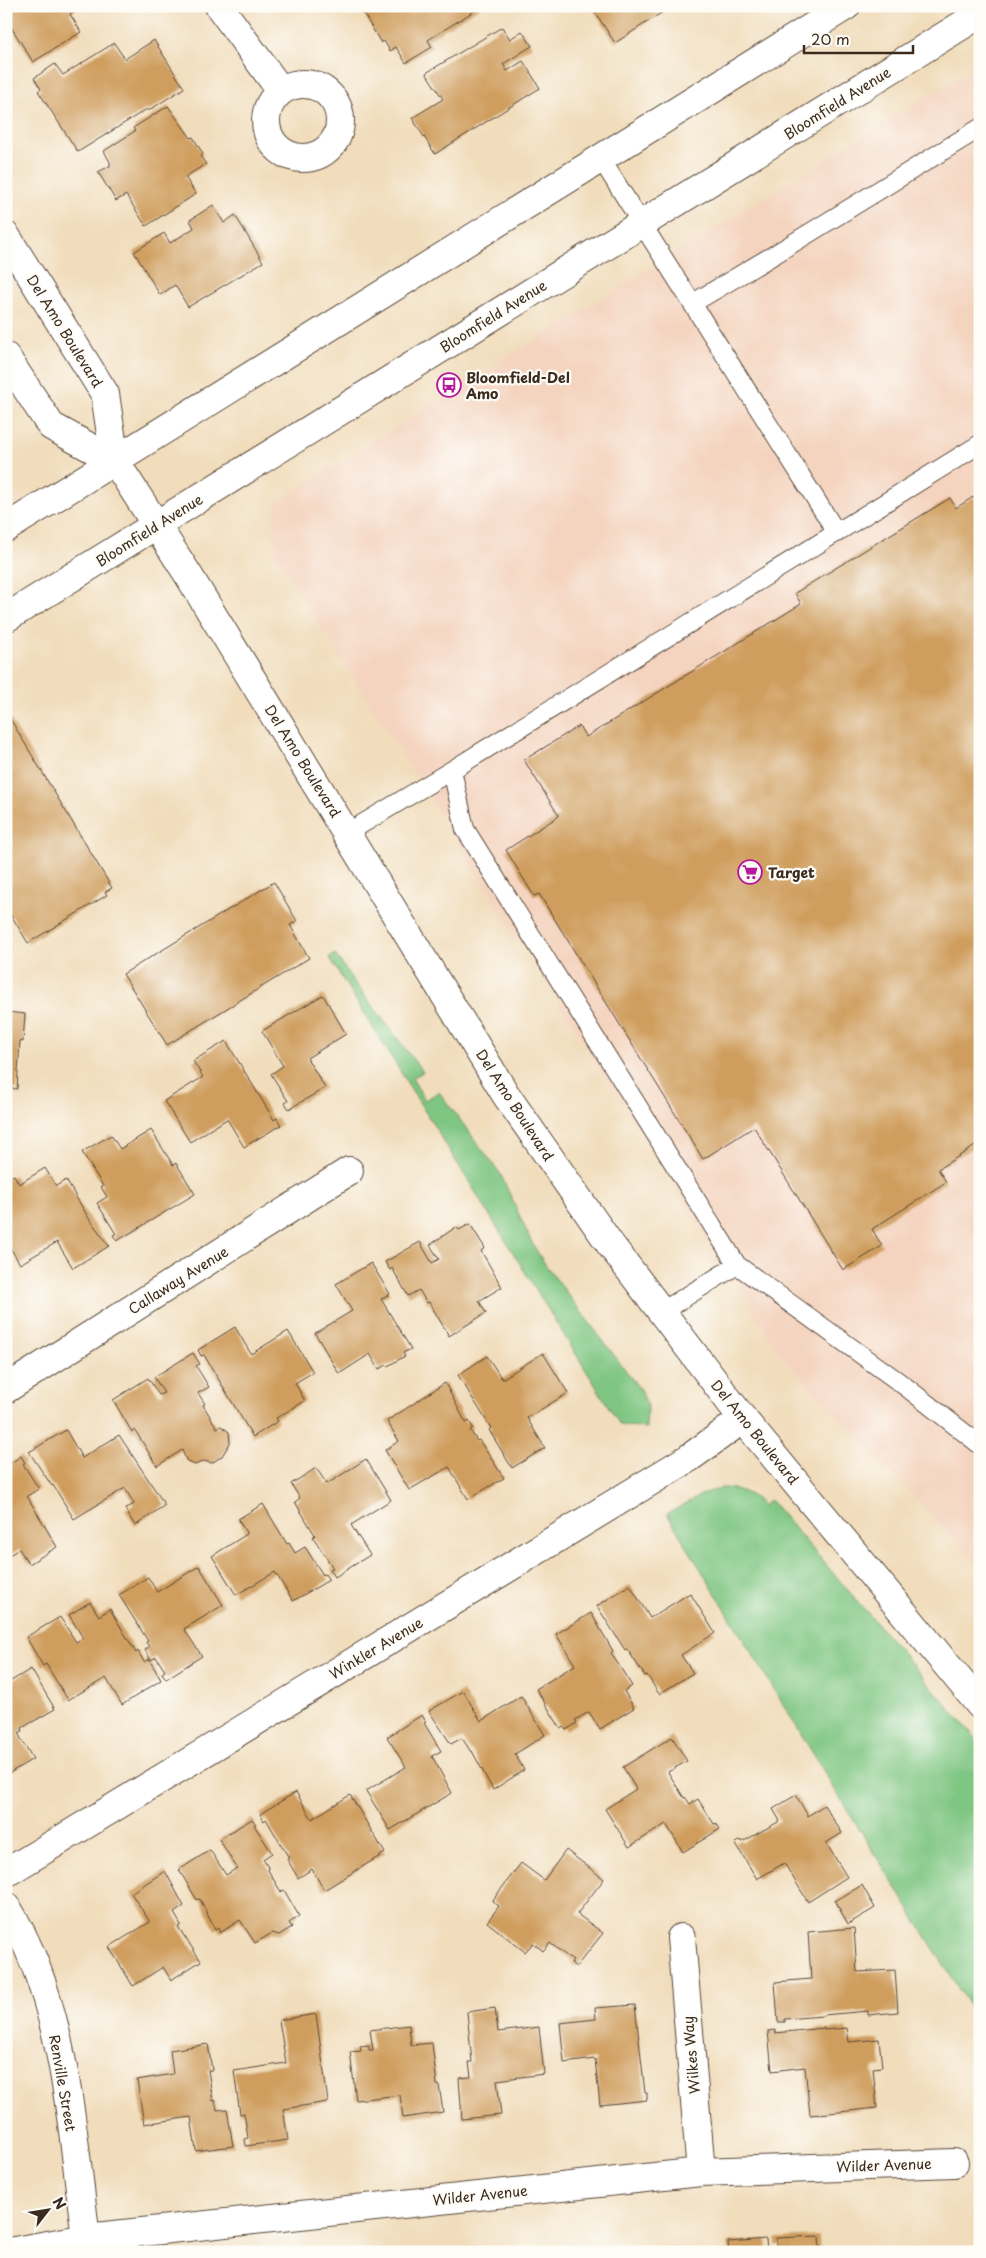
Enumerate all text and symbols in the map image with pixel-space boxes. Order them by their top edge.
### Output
scale bar [804,22,912,54]
text: 20 m [811,27,850,50]
street label: Bloomfield Avenue [779,61,895,144]
street label: Del Amo Boulevard [22,271,108,392]
street label: Bloomfield Avenue [435,274,551,357]
place label: Bloomfield-Del Amo [466,367,570,404]
bus stop icon: Bloomfield-Del Amo [436,372,462,398]
street label: Bloomfield Avenue [91,488,207,571]
street label: Del Amo Boulevard [260,701,346,822]
supermarket icon: Target [737,859,763,885]
place label: Target [768,862,815,883]
street label: Del Amo Boulevard [471,1045,559,1165]
street label: Callaway Avenue [124,1241,232,1319]
street label: Del Amo Boulevard [706,1375,804,1489]
street label: Winkler Avenue [325,1612,427,1684]
street label: Wilkes Way [677,2015,705,2095]
street label: Renville Street [44,2033,82,2133]
street label: Wilder Avenue [836,2153,932,2177]
street label: Wilder Avenue [431,2180,529,2210]
north arrow [22,2186,72,2236]
text: N [48,2193,71,2213]

